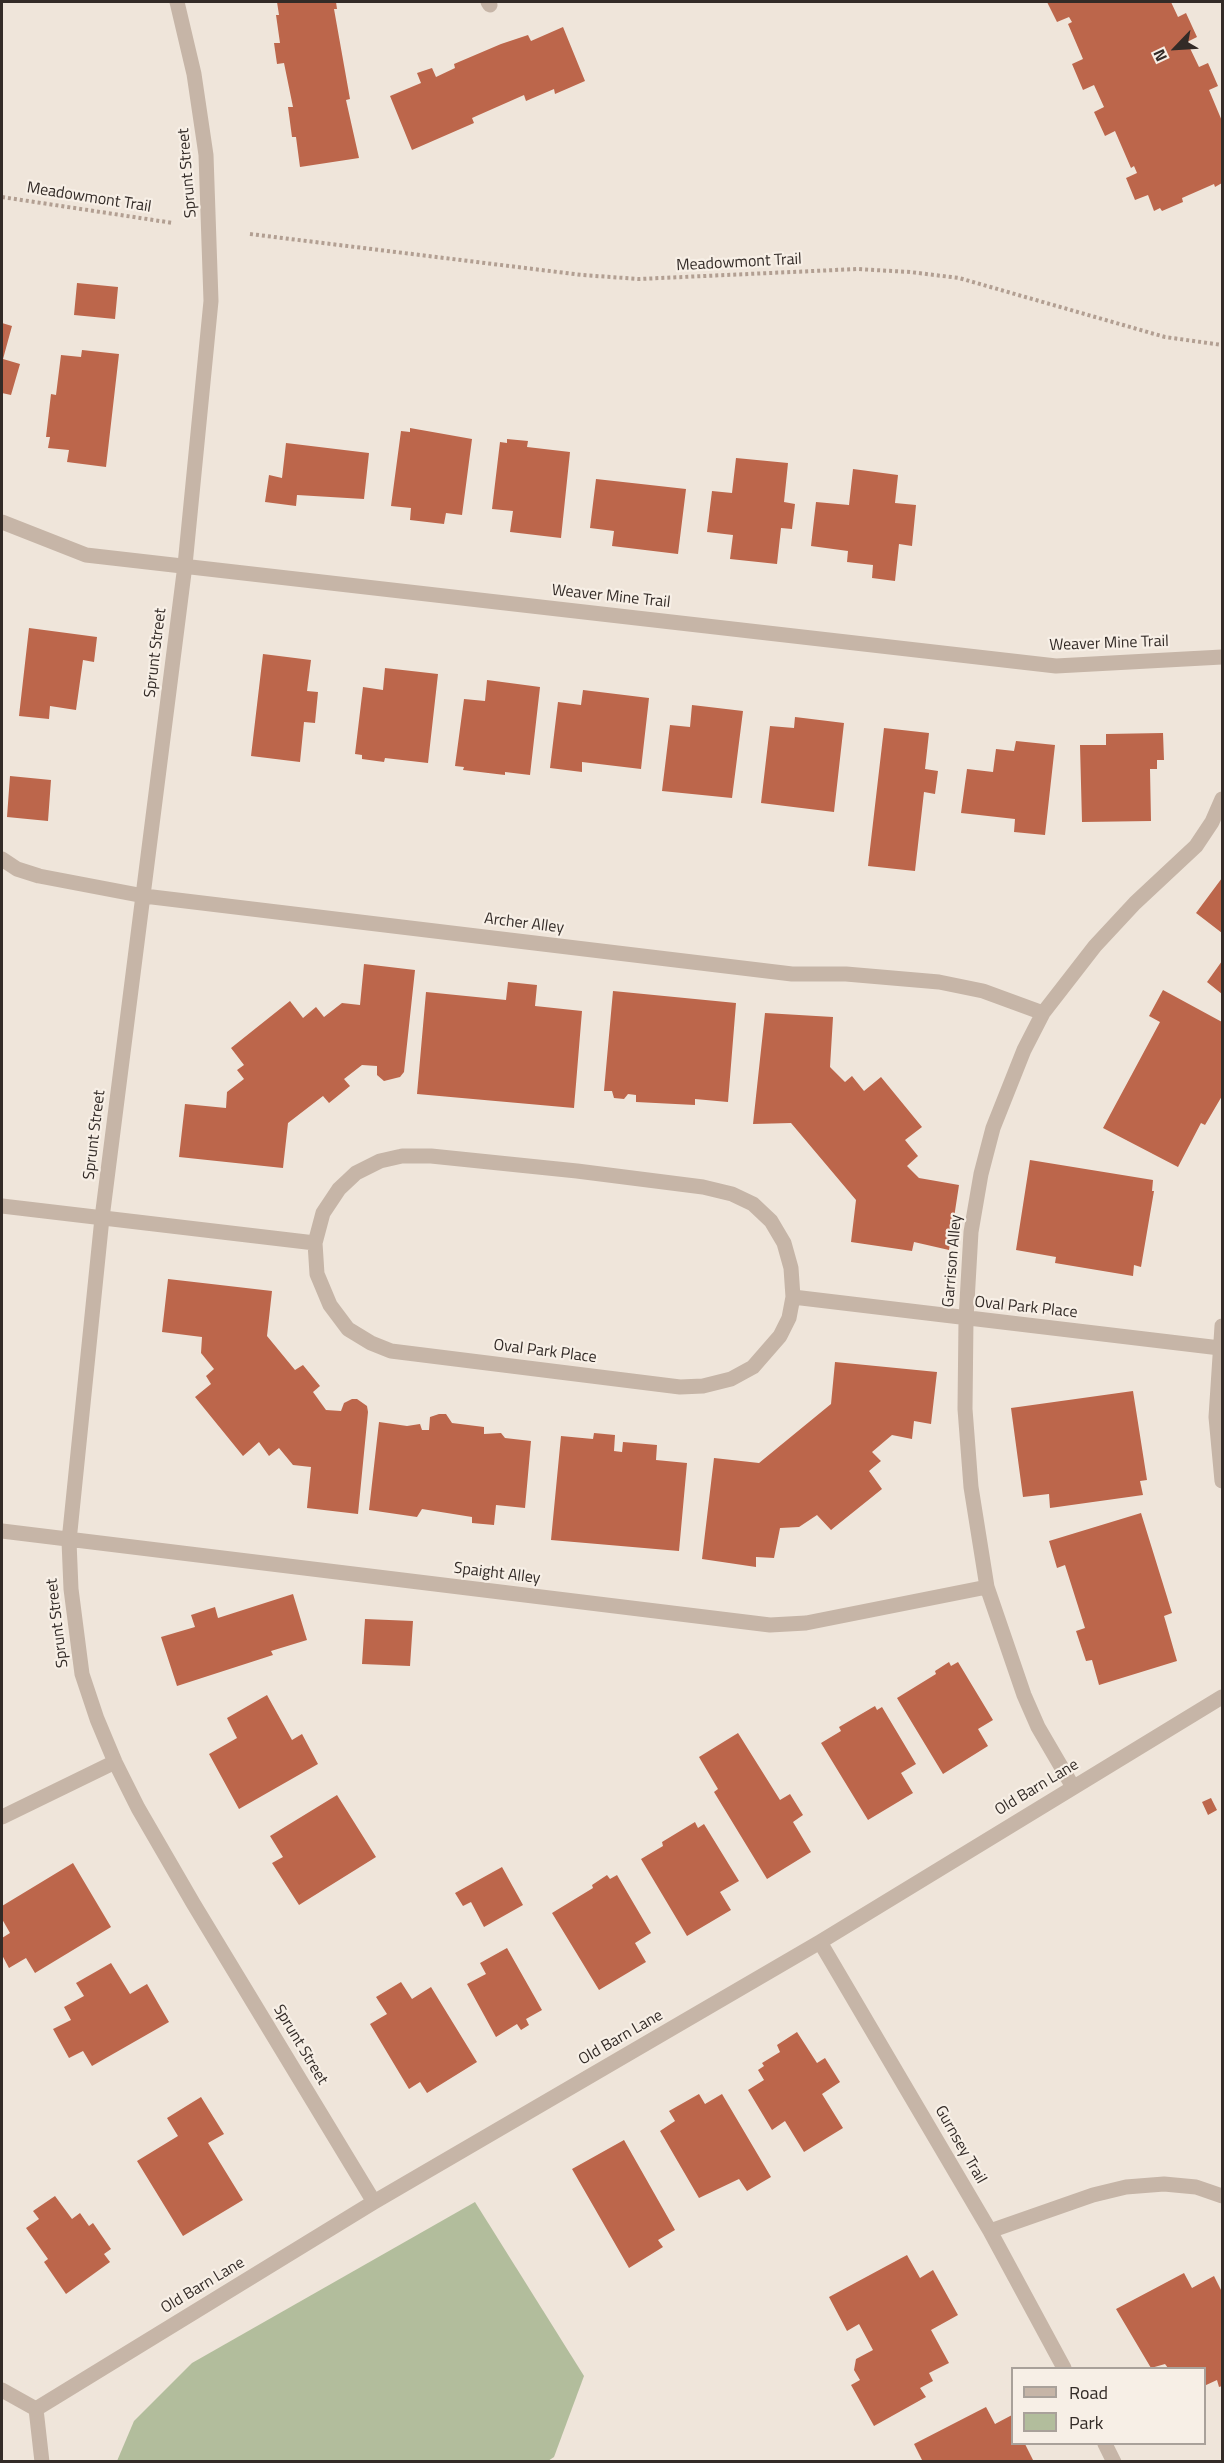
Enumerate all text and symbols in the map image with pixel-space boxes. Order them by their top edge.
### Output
north arrow [1146,18,1206,78]
text: N [1146,46,1173,66]
street label: Sprunt Street [175,127,201,219]
street label: Meadowmont Trail [25,179,153,217]
street label: Meadowmont Trail [676,250,802,276]
street label: Weaver Mine Trail [551,581,671,613]
street label: Sprunt Street [141,607,171,699]
street label: Weaver Mine Trail [1049,632,1169,656]
street label: Archer Alley [483,910,565,938]
street label: Sprunt Street [80,1089,110,1181]
street label: Garrison Alley [939,1214,967,1308]
street label: Oval Park Place [973,1293,1079,1323]
street label: Oval Park Place [492,1336,598,1368]
street label: Spaight Alley [453,1559,541,1589]
street label: Sprunt Street [43,1577,73,1669]
street label: Old Barn Lane [992,1756,1082,1820]
street label: Sprunt Street [269,2001,331,2089]
street label: Old Barn Lane [575,2006,667,2070]
street label: Gurnsey Trail [930,2103,990,2187]
street label: Old Barn Lane [158,2254,248,2318]
legend [1011,2367,1206,2445]
text: Road [1069,2379,1108,2406]
text: Park [1069,2409,1103,2436]

